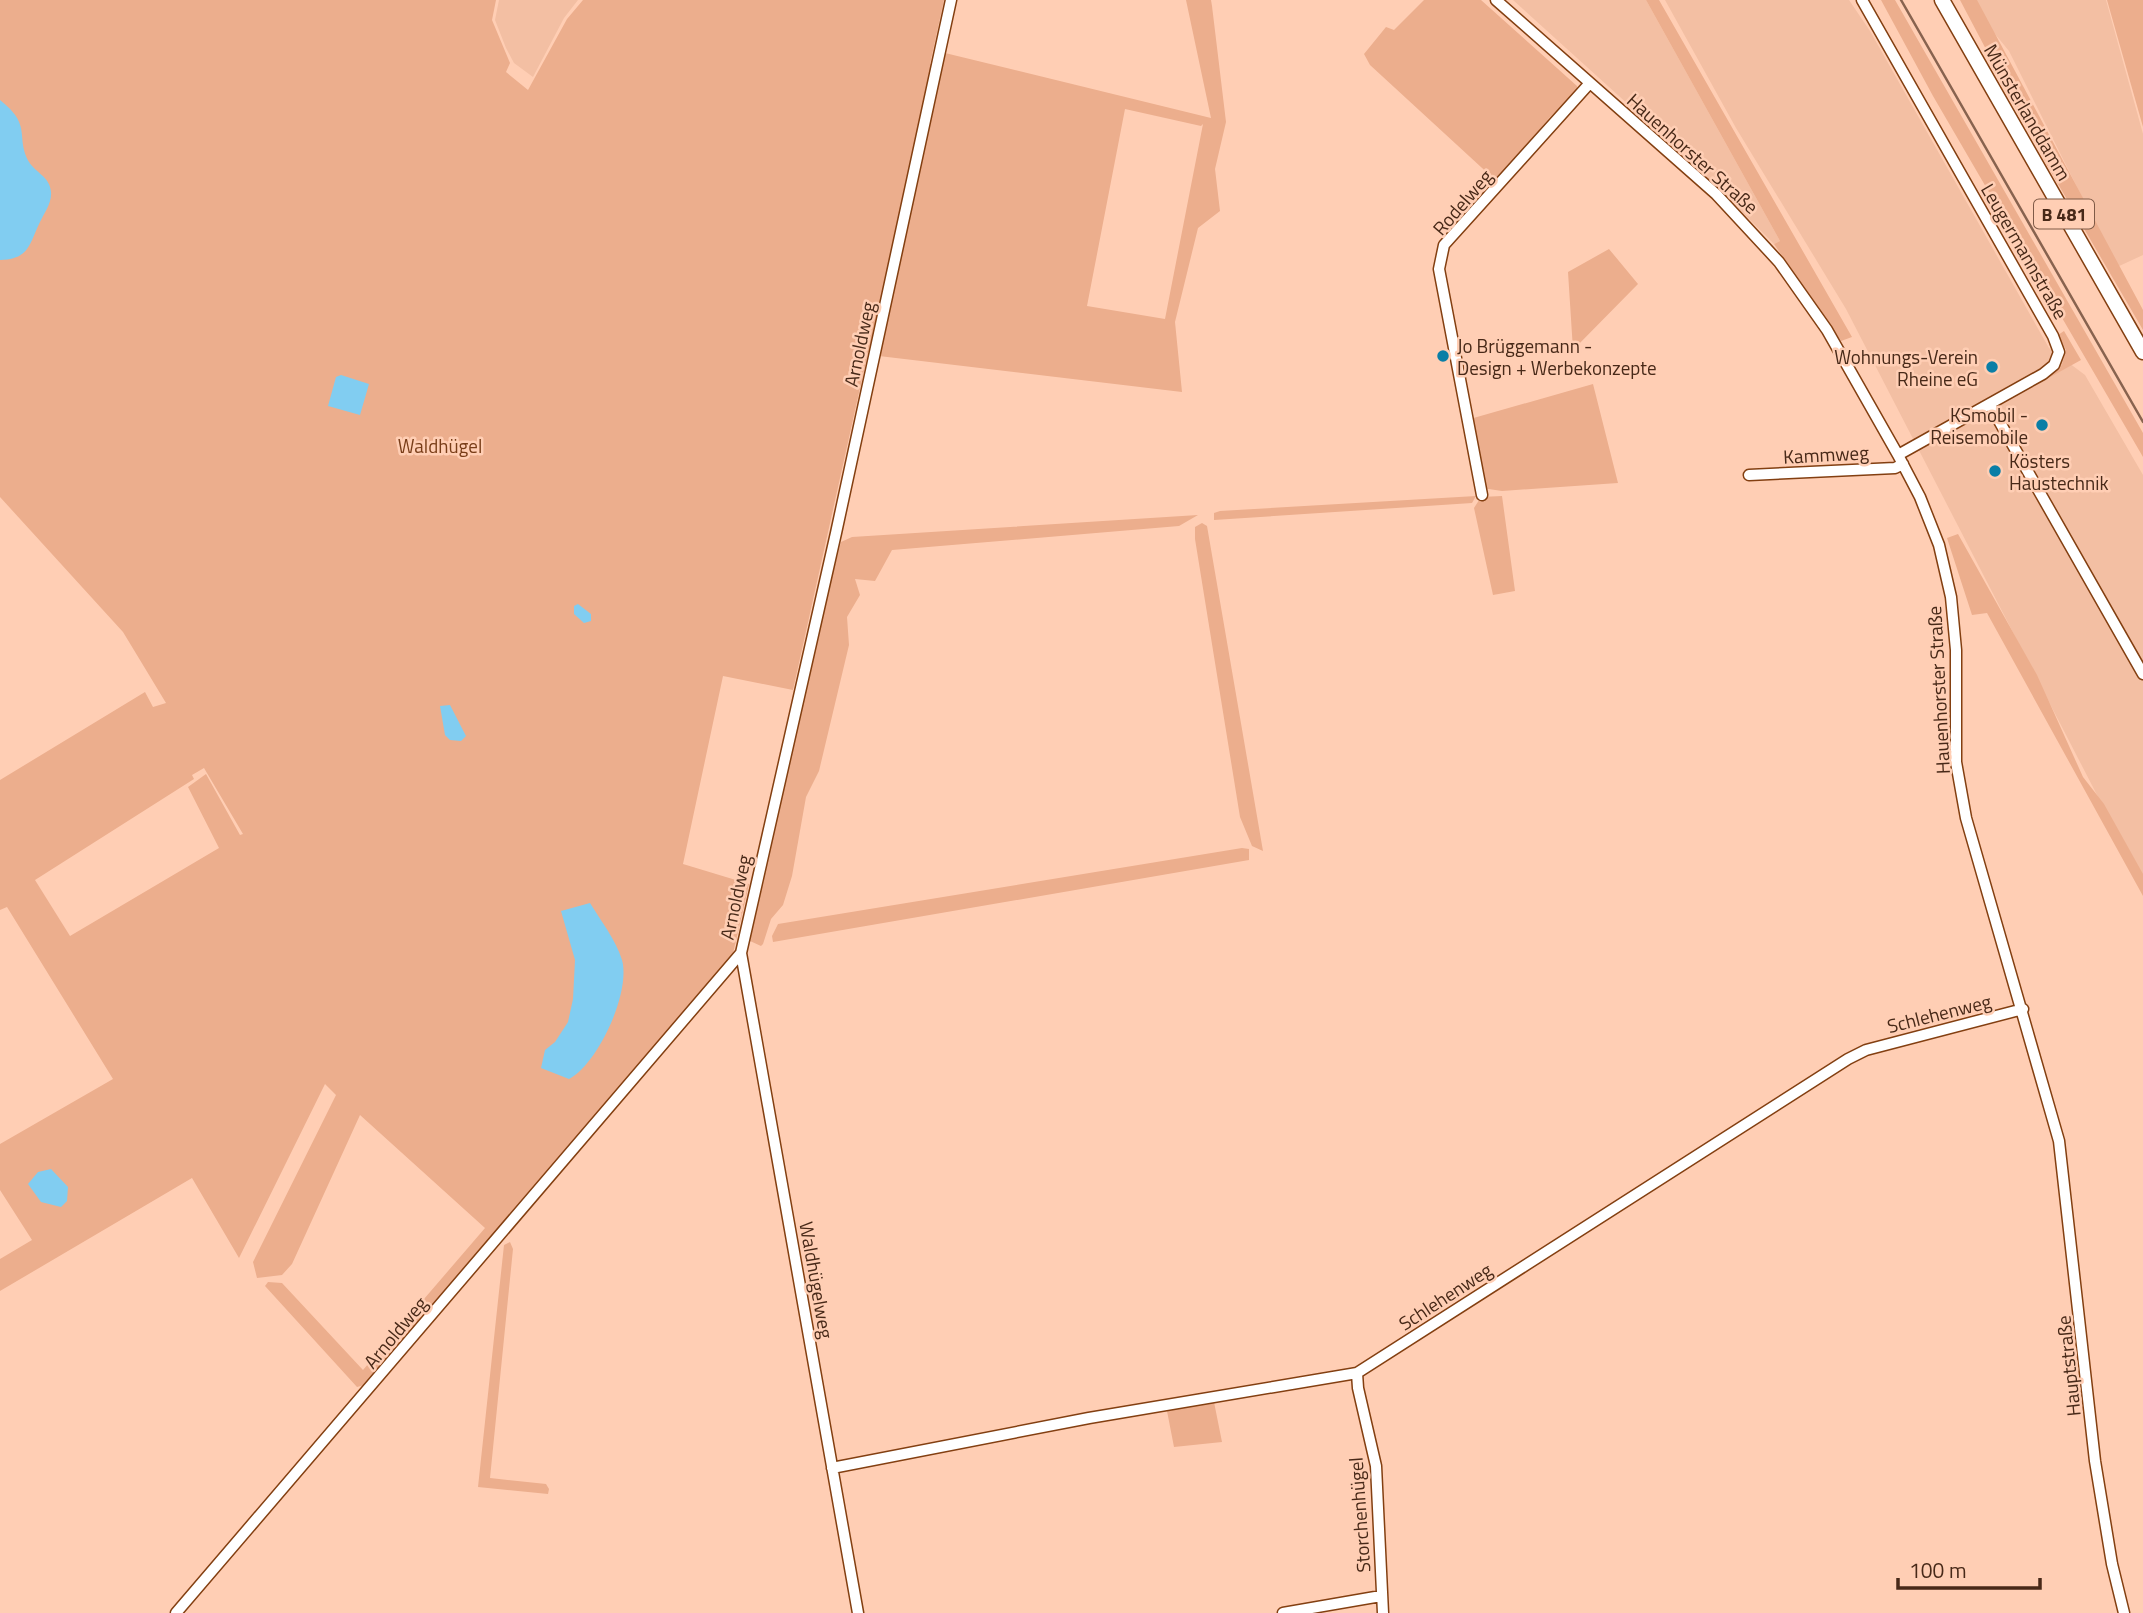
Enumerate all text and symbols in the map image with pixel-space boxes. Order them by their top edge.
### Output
street label: Münsterlanddamm [1977,38,2079,186]
street label: Hauenhorster Straße [1621,86,1765,220]
street label: Rodelweg [1425,162,1499,241]
street label: Leugermannstraße [1974,178,2076,324]
road number: B 481 [2034,200,2094,229]
street label: Arnoldweg [836,299,882,389]
place label: Jo Brüggemann - Design + Werbekonzepte [1457,331,1657,382]
place label: Wohnungs-Verein Rheine eG [1834,342,1978,393]
marker: Jo Brüggemann - Design + Werbekonzepte [1435,348,1451,364]
marker: Wohnungs-Verein Rheine eG [1984,359,2000,375]
place label: KSmobil - Reisemobile [1930,400,2028,451]
marker: KSmobil - Reisemobile [2034,417,2050,433]
park label: Waldhügel [398,431,482,460]
street label: Kammweg [1782,437,1870,471]
place label: Kösters Haustechnik [2009,446,2108,497]
marker: Kösters Haustechnik [1987,463,2003,479]
street label: Hauenhorster Straße [1919,605,1957,775]
street label: Arnoldweg [712,852,758,942]
street label: Schlehenweg [1884,986,1994,1040]
street label: Waldhügelweg [792,1219,842,1341]
street label: Schlehenweg [1392,1255,1498,1337]
street label: Arnoldweg [356,1289,434,1374]
street label: Hauptstraße [2048,1314,2088,1418]
street label: Storchenhügel [1341,1456,1377,1574]
scale bar [1898,1546,2040,1590]
text: 100 m [1909,1554,1966,1586]

